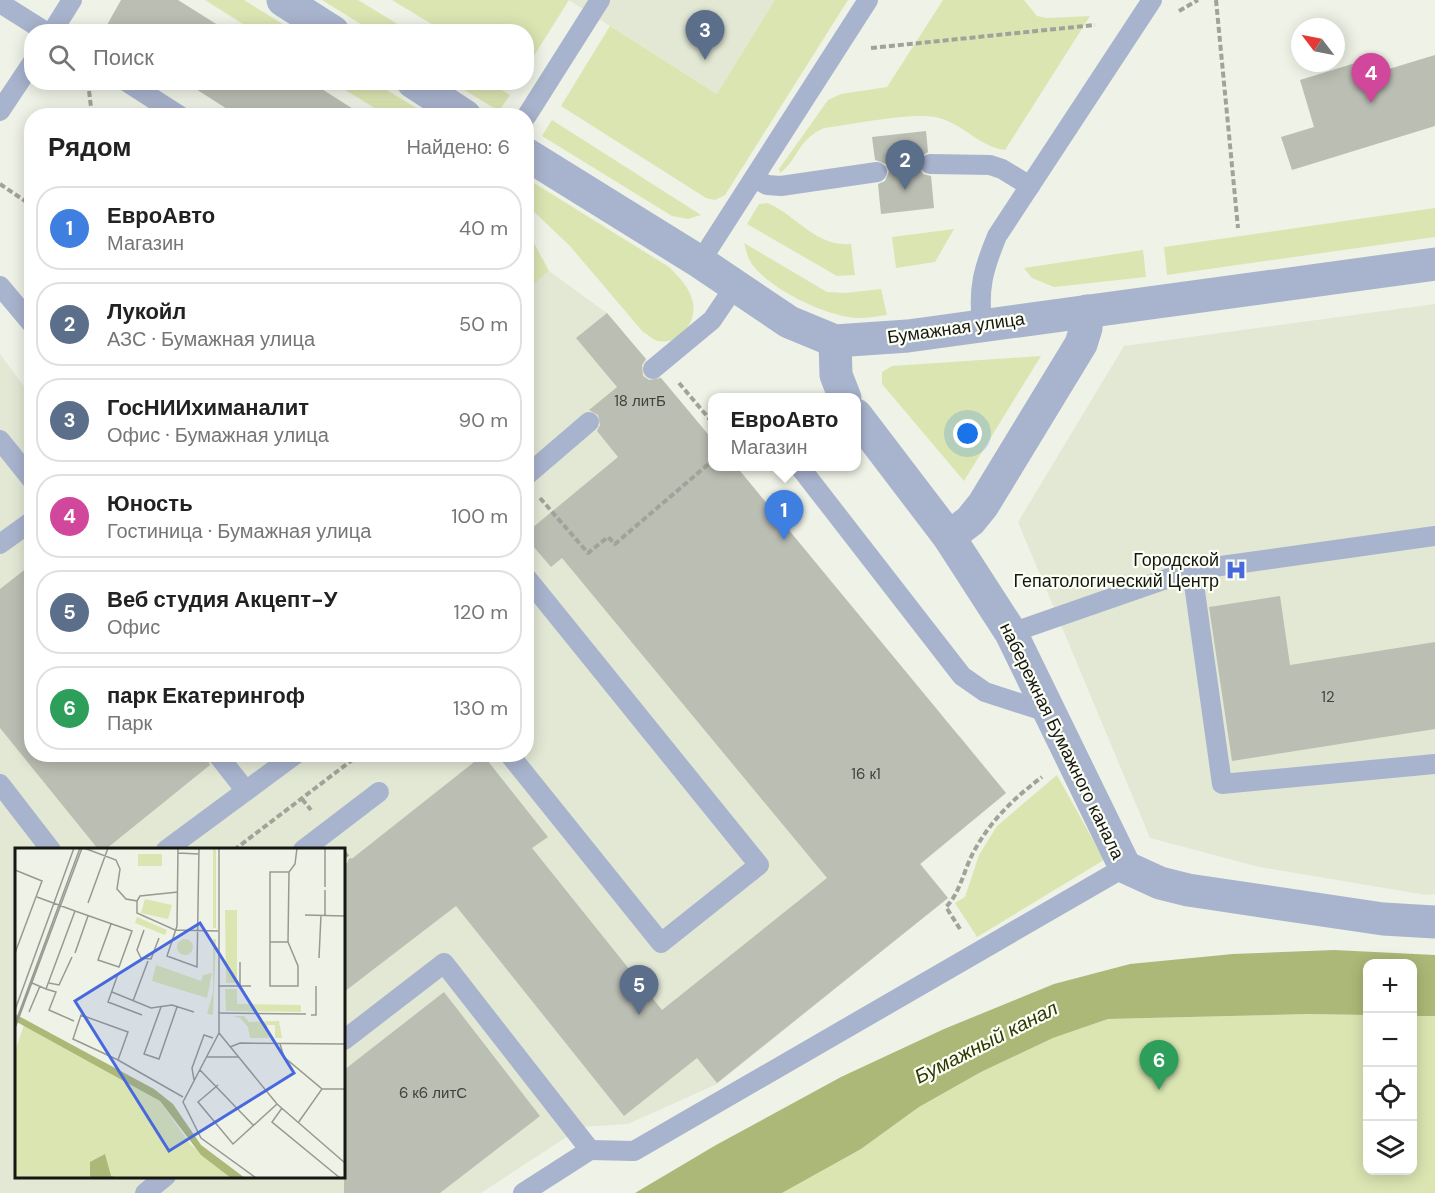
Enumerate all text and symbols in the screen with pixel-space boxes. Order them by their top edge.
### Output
pin: 3 [686,10,724,60]
north arrow [1291,18,1345,72]
search box [24,24,534,90]
icon: search [45,41,78,74]
text: Поиск [93,43,154,72]
pin: 4 [1352,54,1390,103]
text: Рядом [48,130,131,164]
text: Найдено: 6 [406,134,510,160]
pin: 2 [886,140,924,190]
text: ЕвроАвто [107,201,215,230]
text: 1 [66,215,73,241]
text: 40 m [459,215,508,241]
text: Магазин [107,230,184,256]
text: Лукойл [107,297,186,326]
street label: Бумажная улица [886,306,1027,350]
text: 2 [64,311,75,337]
text: 50 m [459,311,508,337]
text: АЗС · Бумажная улица [107,326,315,352]
house number: 18 литБ [614,391,666,411]
text: ГосНИИхиманалит [107,393,309,422]
popup [708,393,861,471]
text: ЕвроАвто [730,405,839,434]
text: 3 [63,407,76,433]
text: 90 m [459,407,508,433]
your location [953,419,982,448]
text: Офис · Бумажная улица [107,422,329,448]
text: Магазин [730,434,808,460]
text: Юность [107,489,193,518]
pin: 1 [764,490,804,540]
text: 4 [63,503,76,529]
text: 100 m [451,503,508,529]
text: Гостиница · Бумажная улица [107,518,371,544]
place label: Городской Гепатологический Центр [1013,548,1219,593]
hospital icon: Городской Гепатологический Центр [1224,558,1248,582]
text: Веб студия Акцепт-У [107,585,337,614]
text: 5 [63,599,76,625]
text: 120 m [454,599,508,625]
text: Офис [107,614,160,640]
street label: набережная Бумажного канала [994,619,1130,864]
text: парк Екатерингоф [107,681,305,710]
house number: 12 [1321,687,1335,707]
text: 6 [63,695,76,721]
text: 130 m [453,695,508,721]
text: Парк [107,710,152,736]
house number: 16 к1 [851,764,881,784]
inset map [15,848,345,1178]
map controls [1363,959,1417,1175]
button: + [1363,959,1417,1013]
pin: 5 [620,966,658,1015]
water label: Бумажный канал [910,995,1062,1089]
button: − [1363,1013,1417,1067]
pin: 6 [1140,1040,1178,1090]
button: locate [1363,1067,1417,1121]
house number: 6 к6 литС [399,1083,467,1103]
button: layers [1363,1121,1417,1175]

